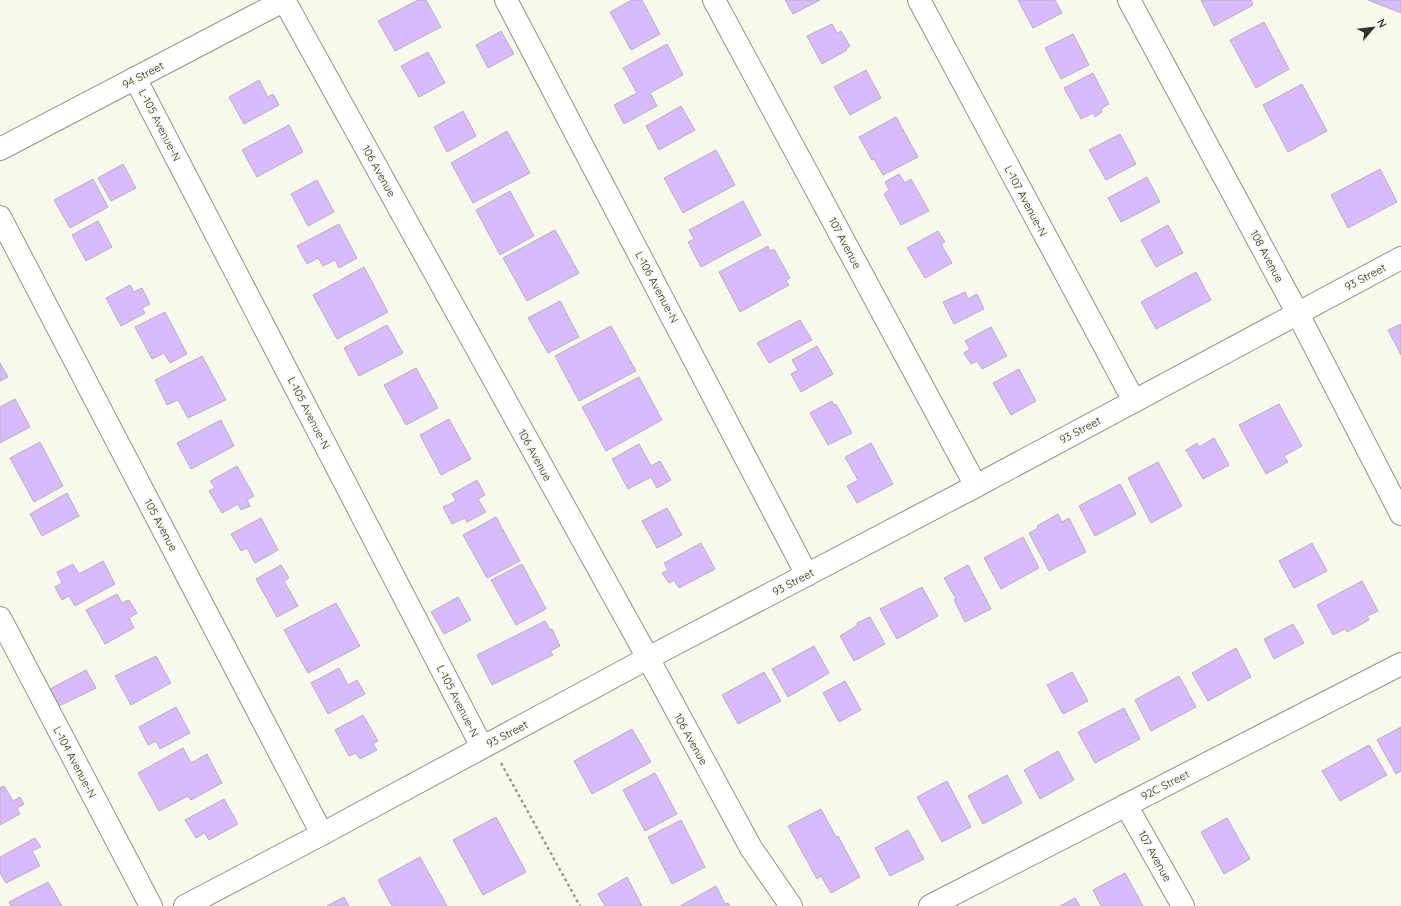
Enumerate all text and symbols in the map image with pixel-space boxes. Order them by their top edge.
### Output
north arrow [1353,8,1393,48]
text: N [1374,16,1390,30]
street label: 94 Street [120,58,166,92]
street label: L-105 Avenue-N [136,87,184,163]
street label: 106 Avenue [359,143,399,199]
street label: L-107 Avenue-N [1001,163,1051,239]
street label: 107 Avenue [826,215,864,271]
street label: 108 Avenue [1247,227,1287,285]
street label: L-106 Avenue-N [632,249,682,325]
street label: 93 Street [1342,260,1388,294]
street label: L-105 Avenue-N [285,375,333,451]
street label: 93 Street [1057,413,1103,447]
street label: 106 Avenue [515,427,555,483]
street label: 105 Avenue [141,496,181,554]
street label: 93 Street [770,565,816,599]
street label: L-105 Avenue-N [434,663,482,739]
street label: 106 Avenue [671,711,711,767]
street label: 93 Street [484,717,530,751]
street label: L-104 Avenue-N [50,724,100,800]
street label: 92C Street [1138,767,1192,803]
street label: 107 Avenue [1135,828,1175,884]

